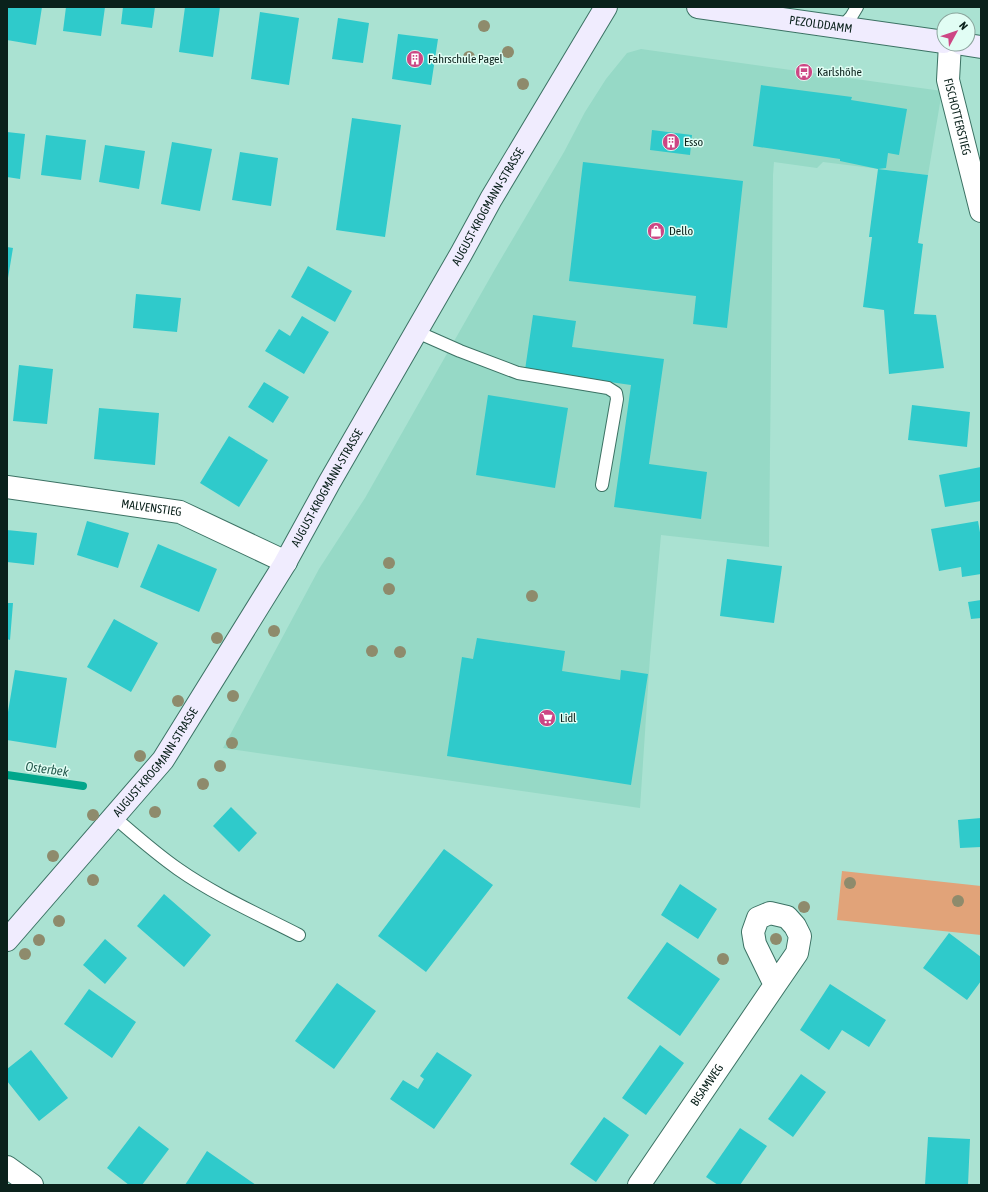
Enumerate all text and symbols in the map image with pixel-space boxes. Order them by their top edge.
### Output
north arrow [936,12,976,52]
street label: PEZOLDDAMM [788,13,853,36]
text: N [957,19,970,32]
building icon: Fahrschule Pagel [405,49,425,69]
place label: Fahrschule Pagel [428,52,504,66]
bus stop icon: Karlshöhe [794,62,814,82]
place label: Karlshöhe [817,65,862,79]
street label: FISCHOTTERSTIEG [941,77,974,157]
building icon: Esso [661,132,681,152]
place label: Esso [684,135,704,149]
street label: AUGUST-KROGMANN-STRASSE [449,145,527,268]
shop icon: Dello [646,221,666,241]
place label: Dello [669,224,693,238]
street label: AUGUST-KROGMANN-STRASSE [288,426,366,549]
street label: MALVENSTIEG [120,497,183,519]
street label: AUGUST-KROGMANN-STRASSE [110,705,201,820]
supermarket icon: Lidl [537,708,557,728]
place label: Lidl [560,711,577,725]
water label: Osterbek [25,759,70,779]
street label: BISAMWEG [688,1061,726,1109]

